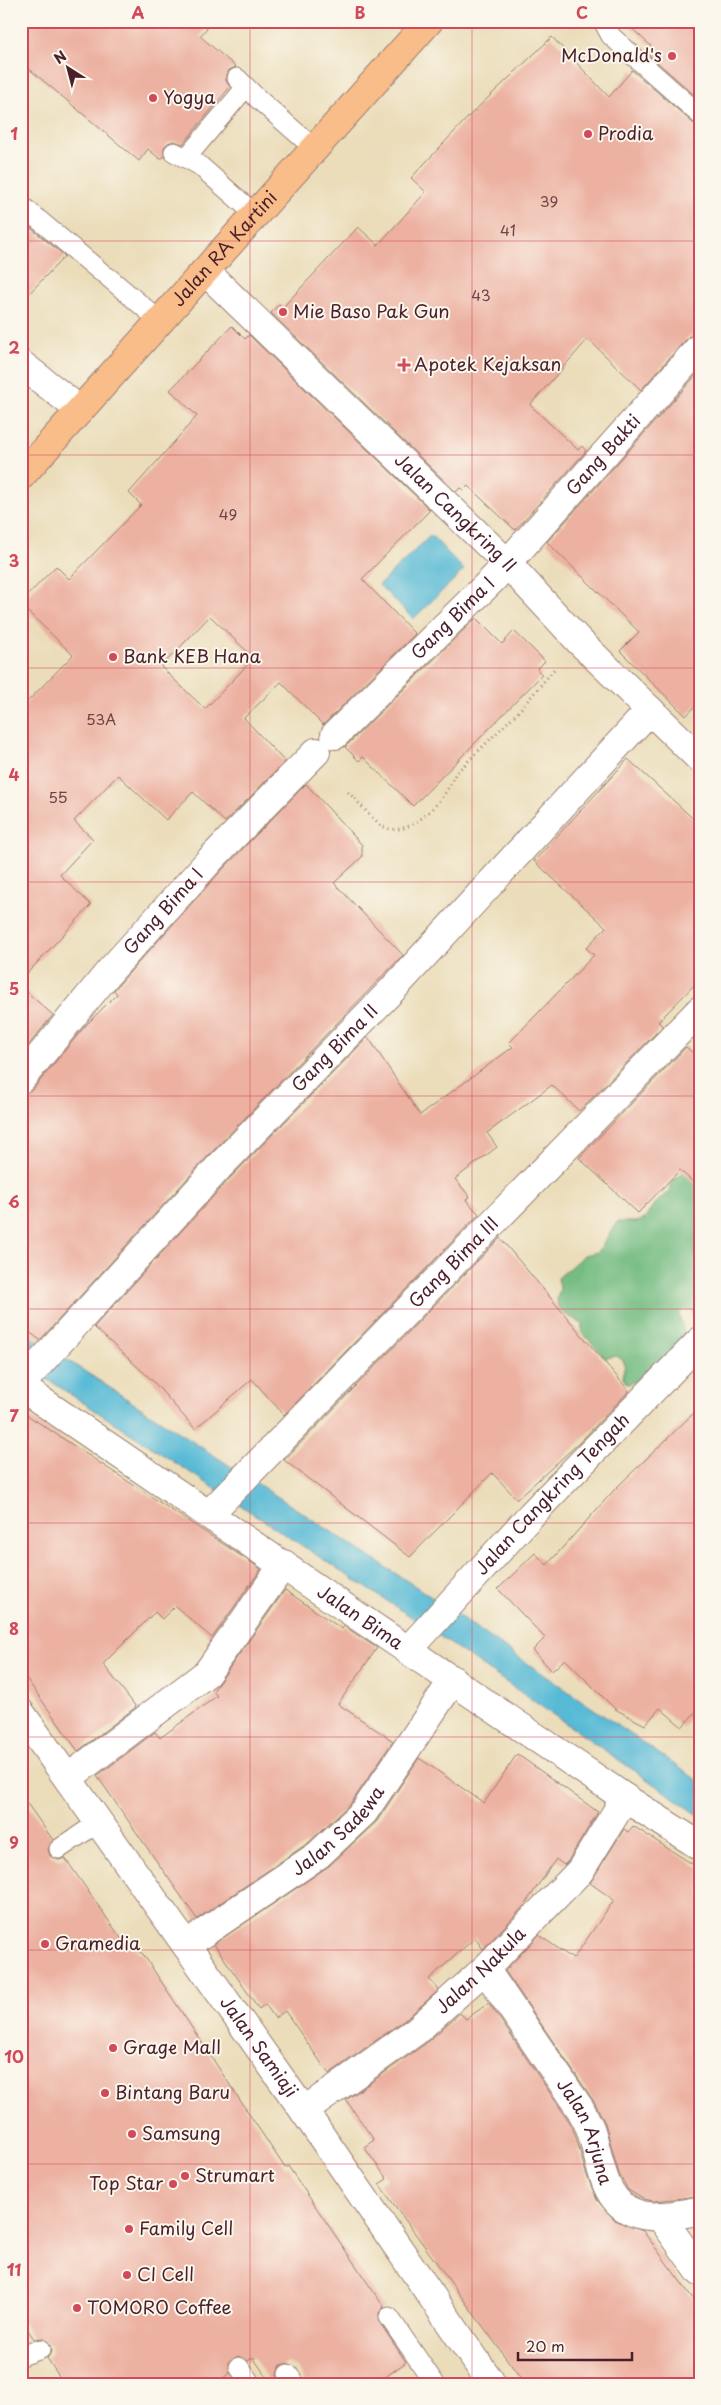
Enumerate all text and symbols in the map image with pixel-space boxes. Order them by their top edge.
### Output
text: A [132,0,145,24]
text: B [355,0,366,24]
text: C [576,0,588,24]
place label: McDonald's [561,41,662,68]
north arrow [42,42,92,92]
text: N [49,45,71,69]
marker: McDonald's [666,50,678,62]
place label: Yogya [163,83,216,110]
marker: Yogya [147,92,159,104]
place label: Prodia [598,119,654,146]
text: 1 [10,121,18,145]
marker: Prodia [582,128,594,140]
street label: Jalan RA Kartini [164,184,283,312]
house number: 39 [540,189,558,212]
house number: 41 [500,218,516,241]
house number: 43 [471,283,491,306]
place label: Mie Baso Pak Gun [293,297,450,324]
marker: Mie Baso Pak Gun [277,306,289,318]
text: 2 [8,335,20,359]
place label: Apotek Kejaksan [414,350,561,377]
marker: Apotek Kejaksan [398,359,410,371]
street label: Gang Bakti [559,408,646,501]
street label: Jalan Cangkring II [389,446,524,577]
house number: 49 [219,502,237,525]
text: 3 [9,548,19,572]
street label: Gang Bima I [404,570,500,665]
place label: Bank KEB Hana [123,642,262,669]
marker: Bank KEB Hana [107,651,119,663]
house number: 53A [86,707,116,730]
text: 4 [9,762,20,786]
house number: 55 [48,785,68,808]
street label: Gang Bima I [116,861,209,960]
text: 5 [9,976,19,1000]
street label: Gang Bima II [284,997,383,1097]
text: 6 [8,1189,20,1213]
street label: Gang Bima III [402,1210,504,1313]
text: 7 [9,1403,19,1427]
street label: Jalan Cangkring Tengah [468,1406,635,1580]
street label: Jalan Bima [312,1577,410,1656]
text: 8 [9,1616,19,1640]
street label: Jalan Sadewa [285,1779,390,1881]
text: 9 [9,1830,19,1854]
street label: Jalan Nakula [429,1920,531,2020]
place label: Gramedia [55,1929,141,1956]
marker: Gramedia [39,1938,51,1950]
street label: Jalan Samiaji [214,1990,305,2103]
place label: Grage Mall [123,2033,221,2060]
marker: Grage Mall [107,2042,119,2054]
text: 10 [4,2044,24,2068]
street label: Jalan Arjuna [551,2072,620,2188]
place label: Bintang Baru [115,2078,230,2105]
marker: Bintang Baru [99,2087,111,2099]
place label: Samsung [142,2119,221,2146]
marker: Samsung [126,2128,138,2140]
place label: Strumart [195,2161,275,2188]
place label: Top Star [89,2169,164,2196]
marker: Strumart [179,2170,191,2182]
marker: Top Star [167,2178,179,2190]
place label: Family Cell [139,2214,233,2241]
marker: Family Cell [123,2223,135,2235]
text: 11 [7,2257,21,2281]
place label: CI Cell [137,2260,194,2287]
marker: CI Cell [121,2269,133,2281]
place label: TOMORO Coffee [87,2293,232,2320]
marker: TOMORO Coffee [71,2302,83,2314]
scale bar [518,2330,632,2362]
text: 20 m [526,2334,565,2357]

